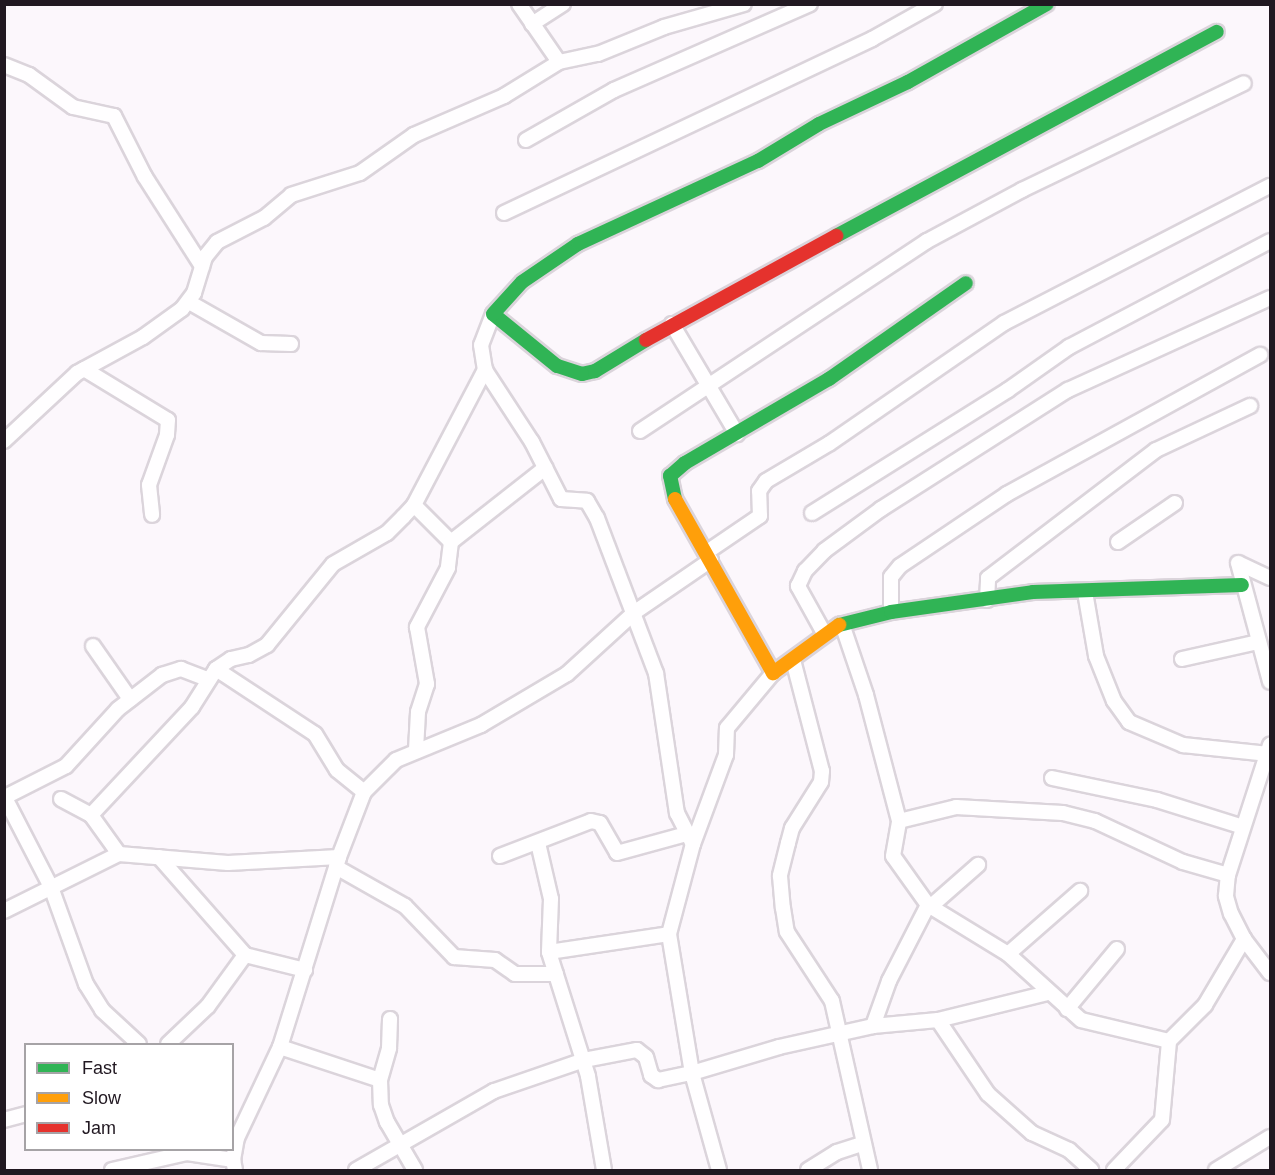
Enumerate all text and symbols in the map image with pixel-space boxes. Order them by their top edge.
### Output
legend [24,1043,234,1151]
text: Fast [82,1058,117,1078]
text: Slow [82,1088,121,1108]
text: Jam [82,1118,116,1138]

